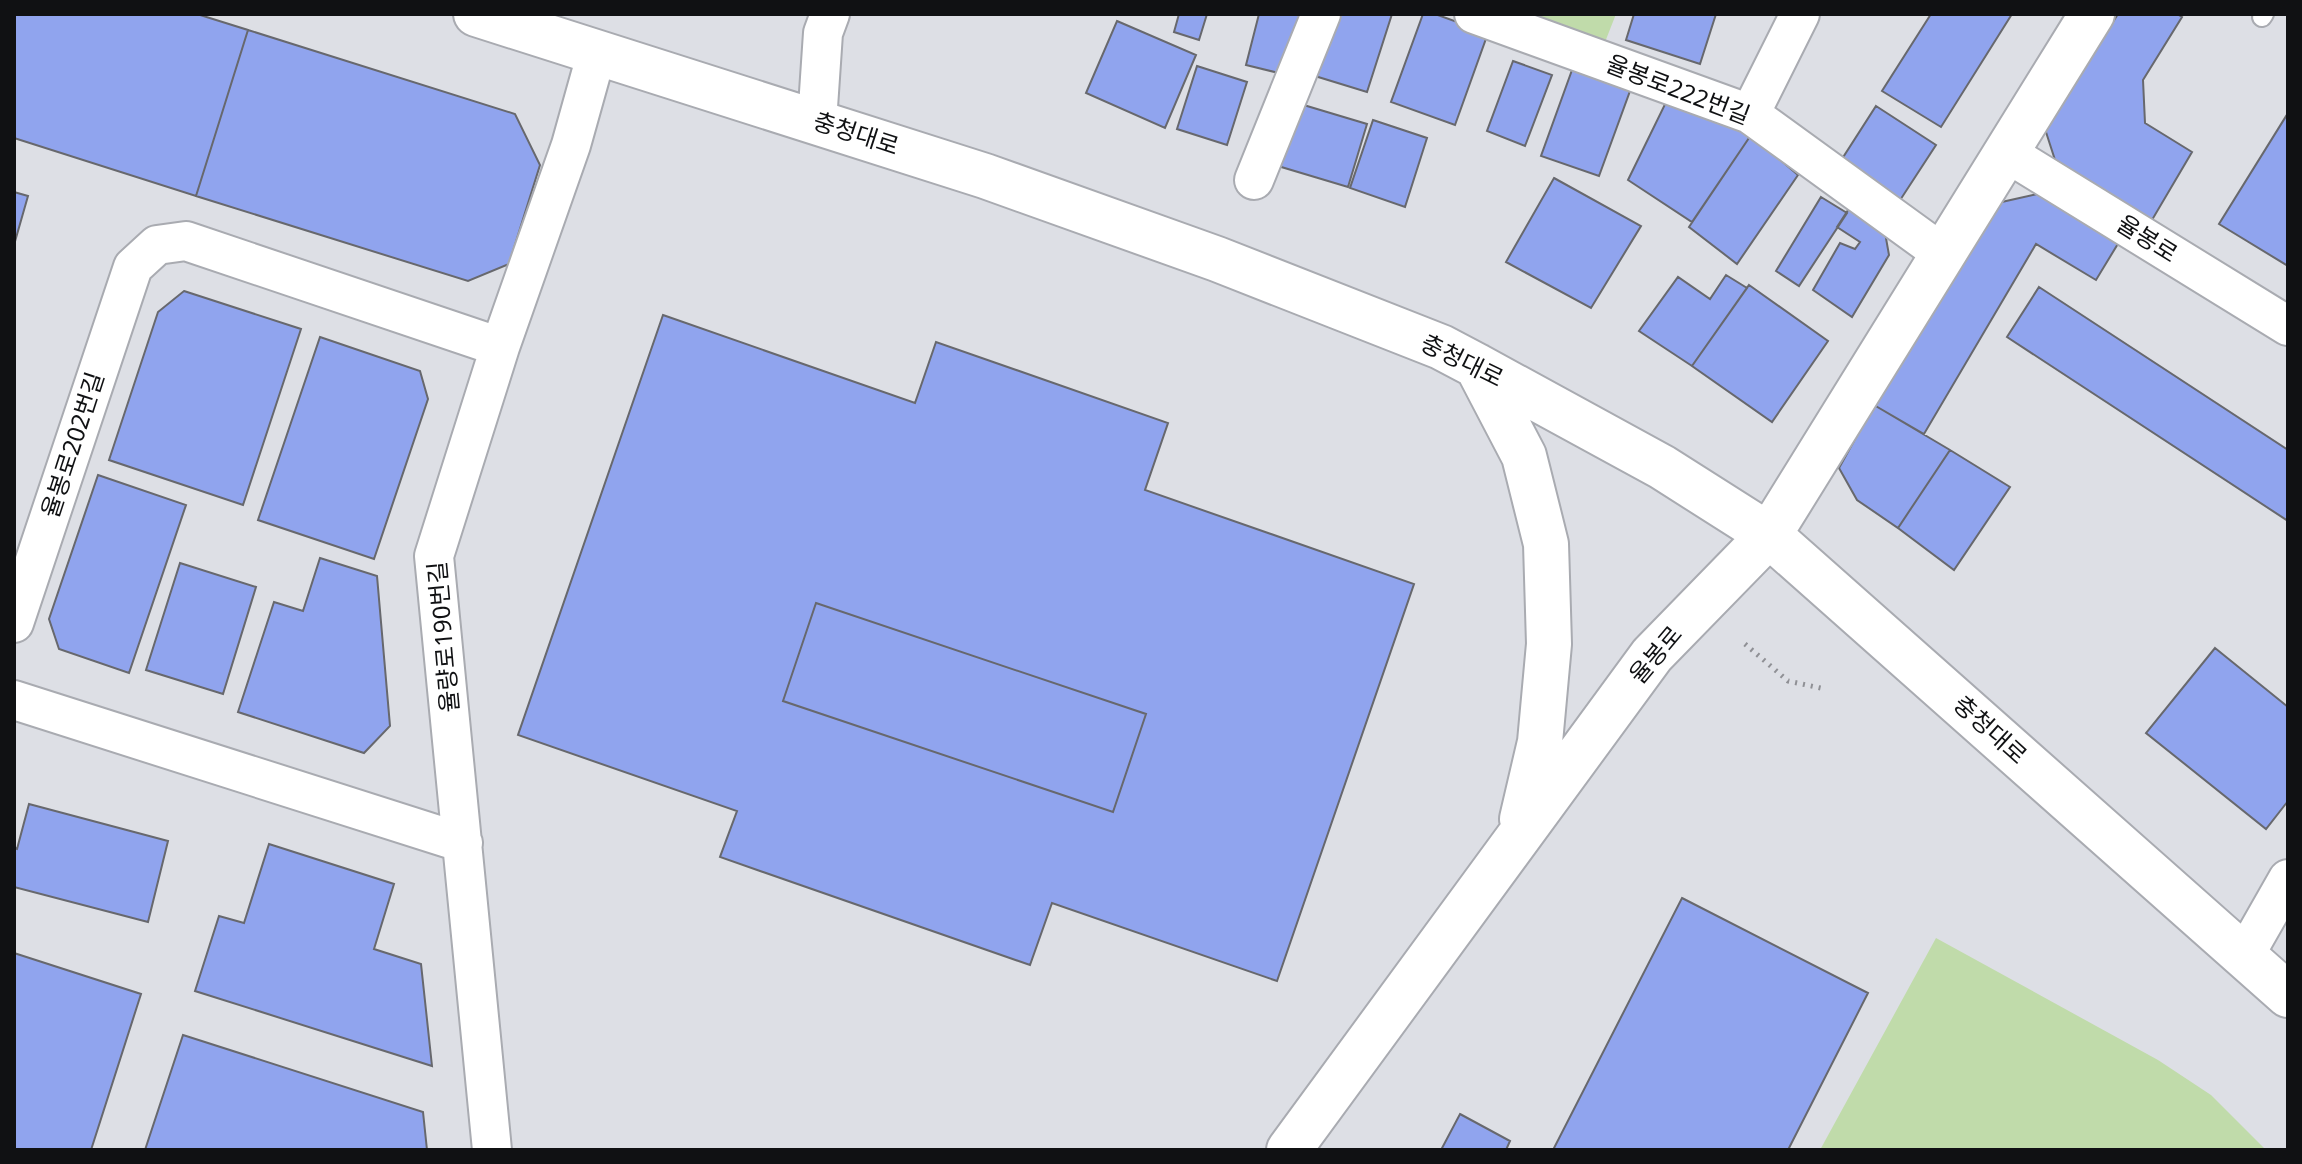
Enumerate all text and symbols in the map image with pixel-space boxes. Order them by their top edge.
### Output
street label: 율봉로222번길 [1602,46,1755,131]
street label: 충청대로 [809,103,904,162]
street label: 율봉로 [2111,206,2185,269]
street label: 충청대로 [1416,325,1510,394]
street label: 율봉로202번길 [32,367,111,522]
street label: 율량로190번길 [419,560,466,714]
street label: 율봉로 [1621,618,1689,690]
street label: 충청대로 [1947,687,2035,771]

